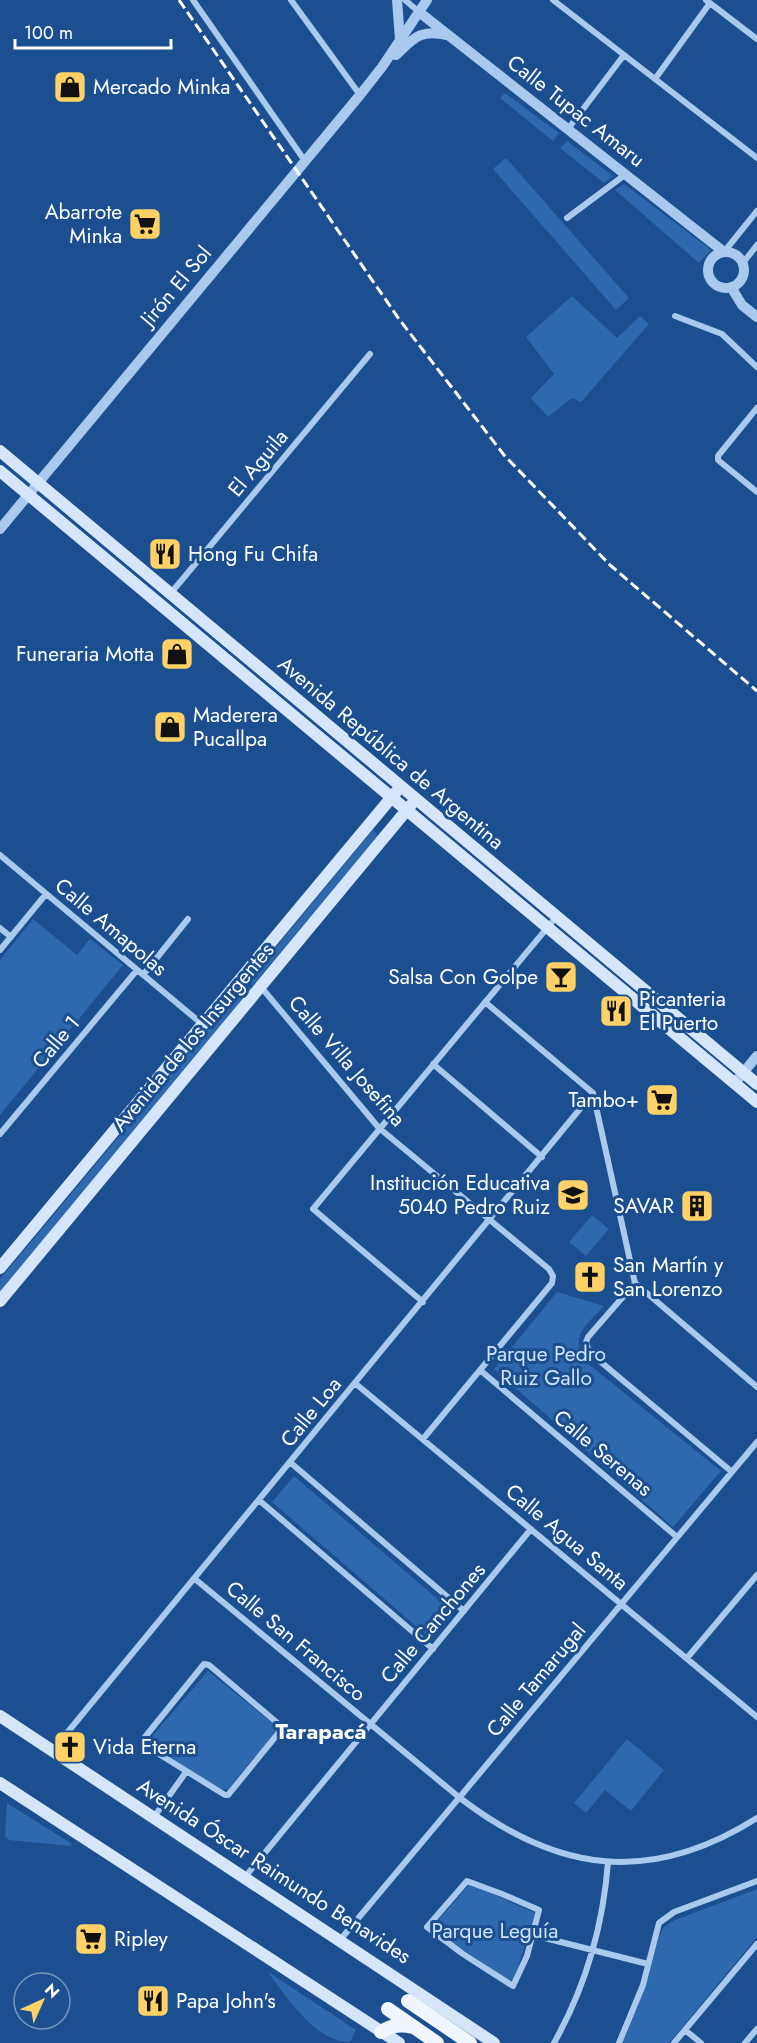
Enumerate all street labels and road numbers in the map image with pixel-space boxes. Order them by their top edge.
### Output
street label: Calle Tupac Amaru [501,48,651,174]
street label: Jirón El Sol [132,239,219,335]
street label: El Aguila [221,423,295,503]
street label: Avenida República de Argentina [271,649,511,857]
street label: Calle Amapolas [48,871,174,983]
street label: Avenida de los Insurgentes [105,936,281,1138]
street label: Calle Villa Josefina [282,989,412,1133]
street label: Calle 1 [25,1009,87,1075]
street label: Calle Loa [273,1371,349,1453]
street label: Calle Serenas [547,1403,659,1503]
street label: Calle Agua Santa [499,1477,635,1597]
street label: Calle Canchones [373,1556,493,1690]
street label: Calle San Francisco [220,1574,372,1708]
street label: Calle Tamarugal [479,1616,593,1744]
street label: Avenida Óscar Raimundo Benavides [131,1771,417,1971]

